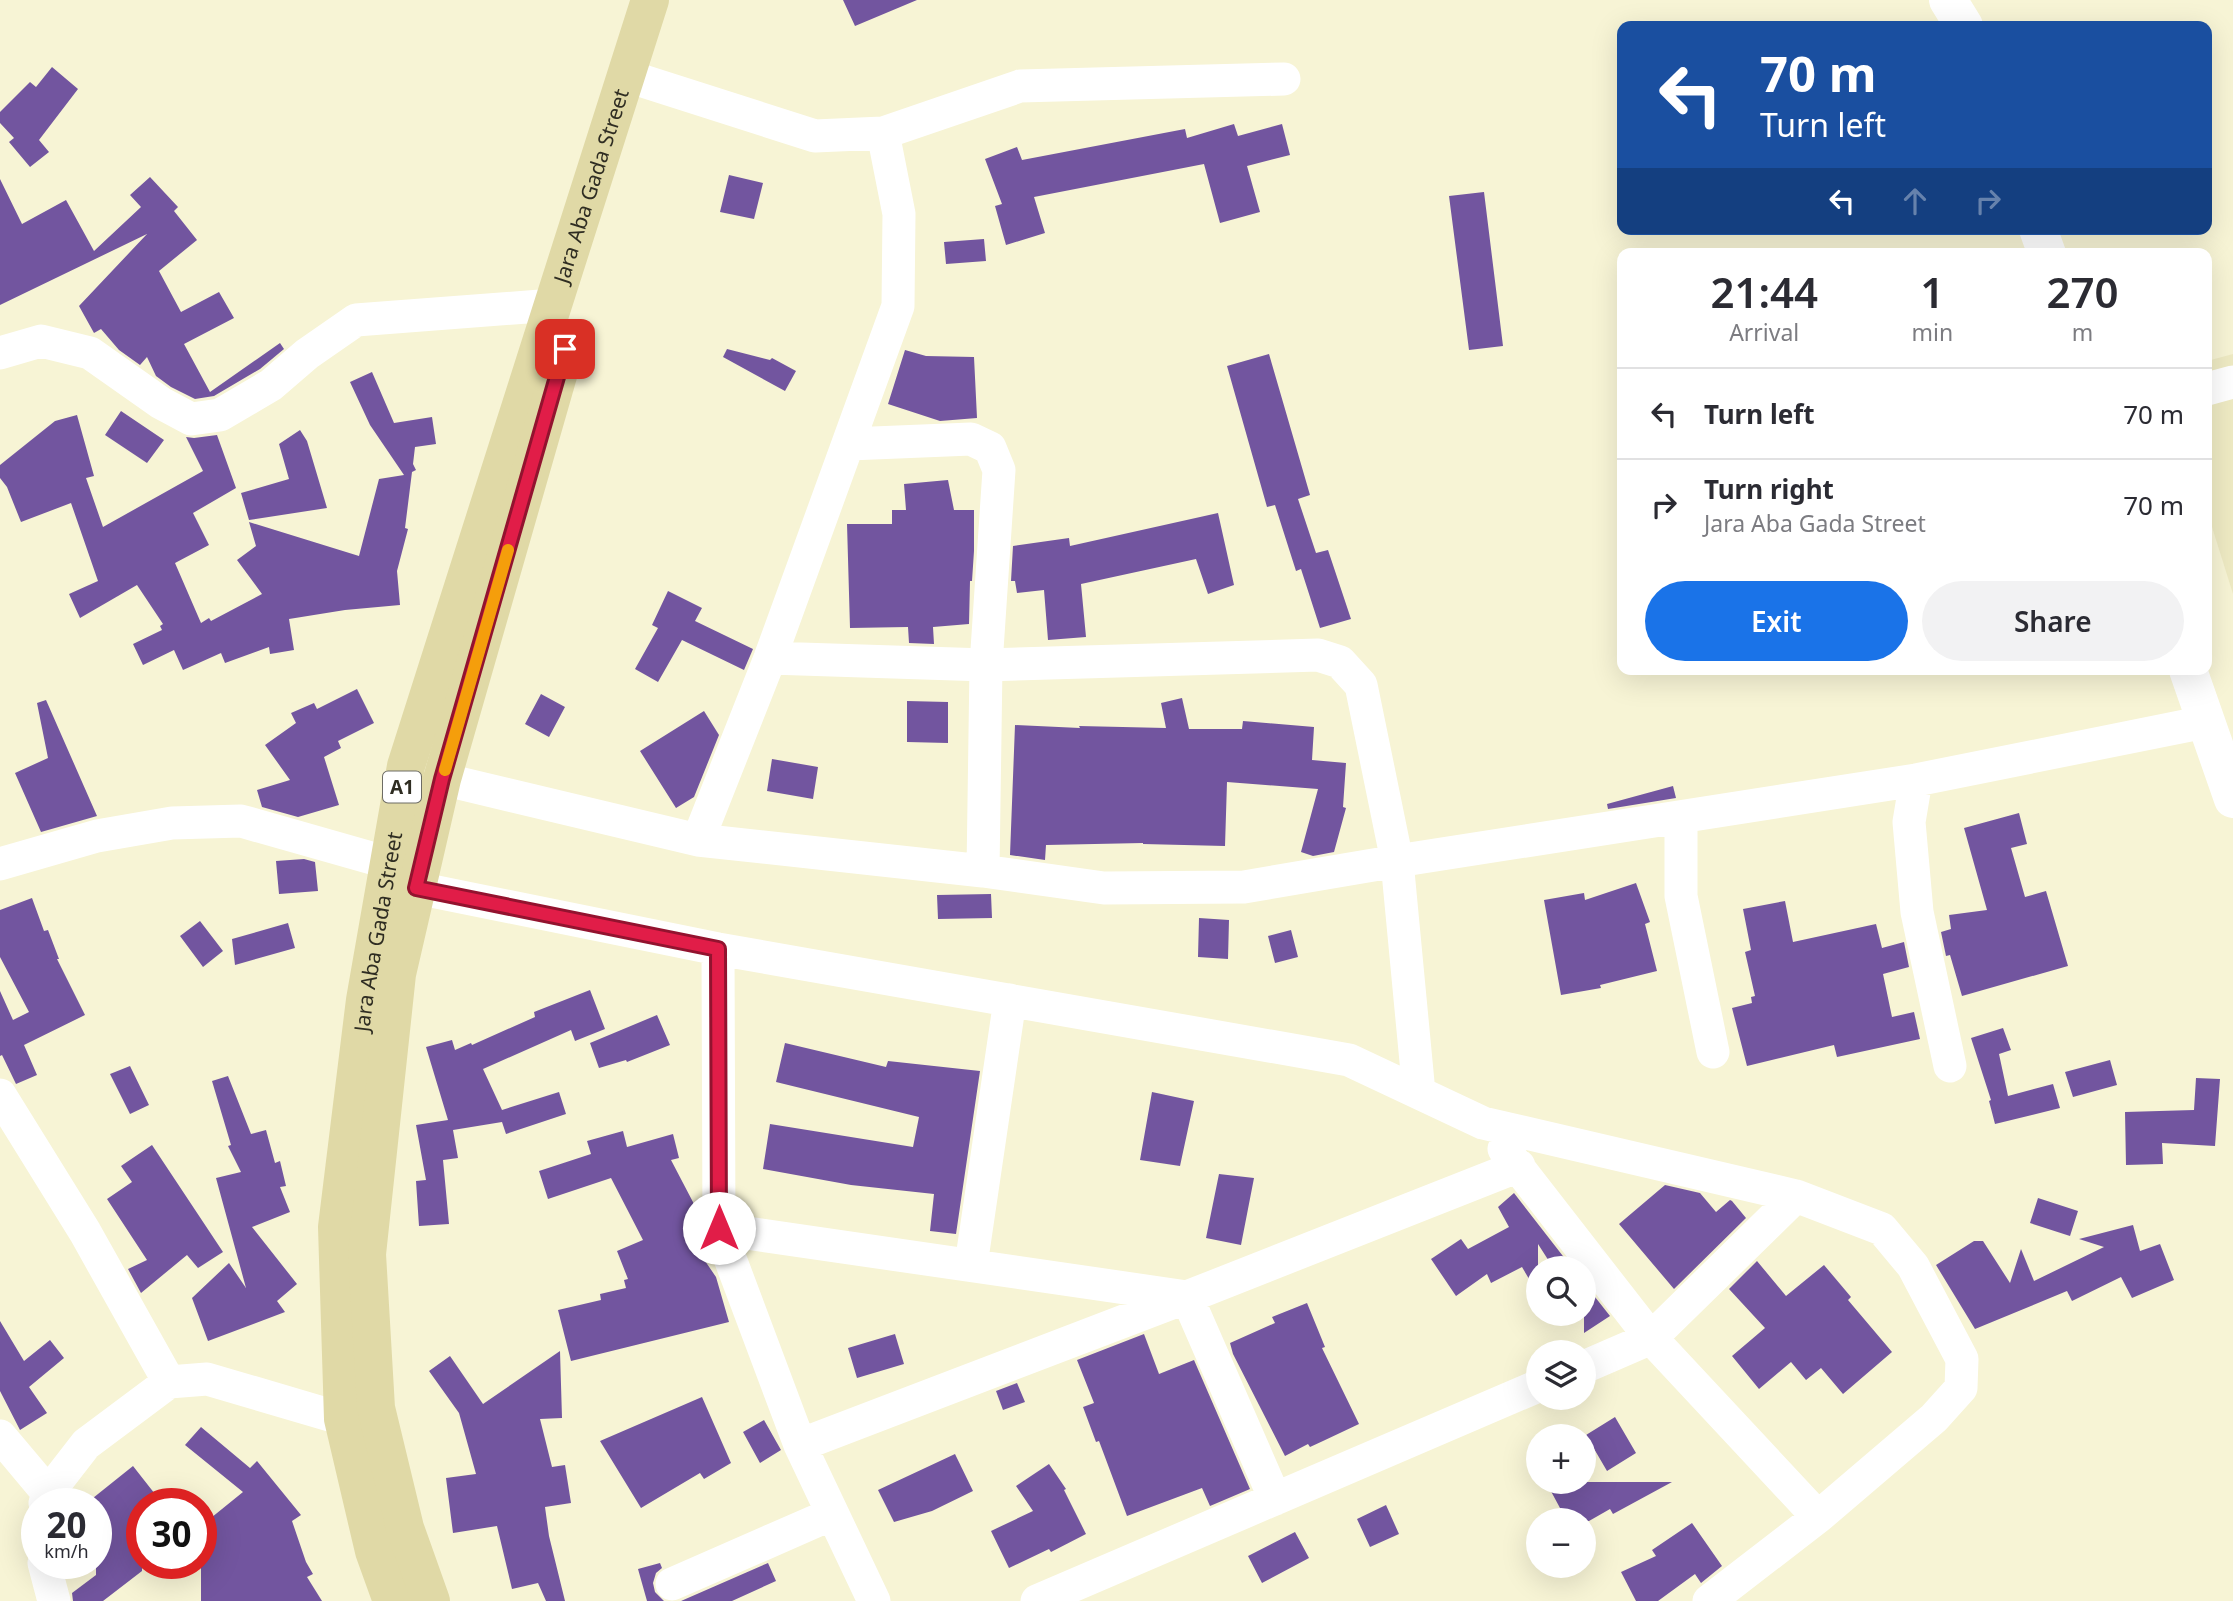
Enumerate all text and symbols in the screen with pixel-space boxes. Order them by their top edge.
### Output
text: 70 m [1760,40,1877,106]
icon: left [1645,49,1736,140]
street label: Jara Aba Gada Street [546,85,635,288]
text: Turn left [1760,103,1886,146]
icon: left [1823,182,1861,220]
icon: ahead [1896,182,1934,220]
icon: right [1969,182,2007,220]
text: 21:44 [1710,263,1818,320]
text: 1 [1920,263,1944,320]
text: 270 [2047,263,2119,320]
text: Arrival [1729,316,1799,348]
text: min [1911,316,1953,348]
text: m [2072,316,2093,348]
pin [535,319,595,379]
icon: arrive [546,330,584,368]
icon: left [1645,395,1683,433]
text: Turn left [1704,396,1815,432]
text: 70 m [2123,396,2184,432]
text: Turn right [1704,471,1834,507]
icon: right [1645,486,1683,524]
text: 70 m [2123,487,2184,523]
text: Jara Aba Gada Street [1704,507,1926,539]
button: Exit [1645,581,1908,661]
button: Share [1922,581,2184,661]
road number: A1 [383,772,421,802]
street label: Jara Aba Gada Street [347,829,408,1035]
position arrow [682,1191,756,1265]
map controls [1526,1256,1596,1578]
button: search [1526,1256,1596,1326]
button: layers [1526,1340,1596,1410]
button: + [1526,1424,1596,1494]
speed limit sign: 30 [126,1488,217,1579]
text: 20 [46,1501,87,1548]
button: − [1526,1508,1596,1578]
text: km/h [44,1539,89,1563]

